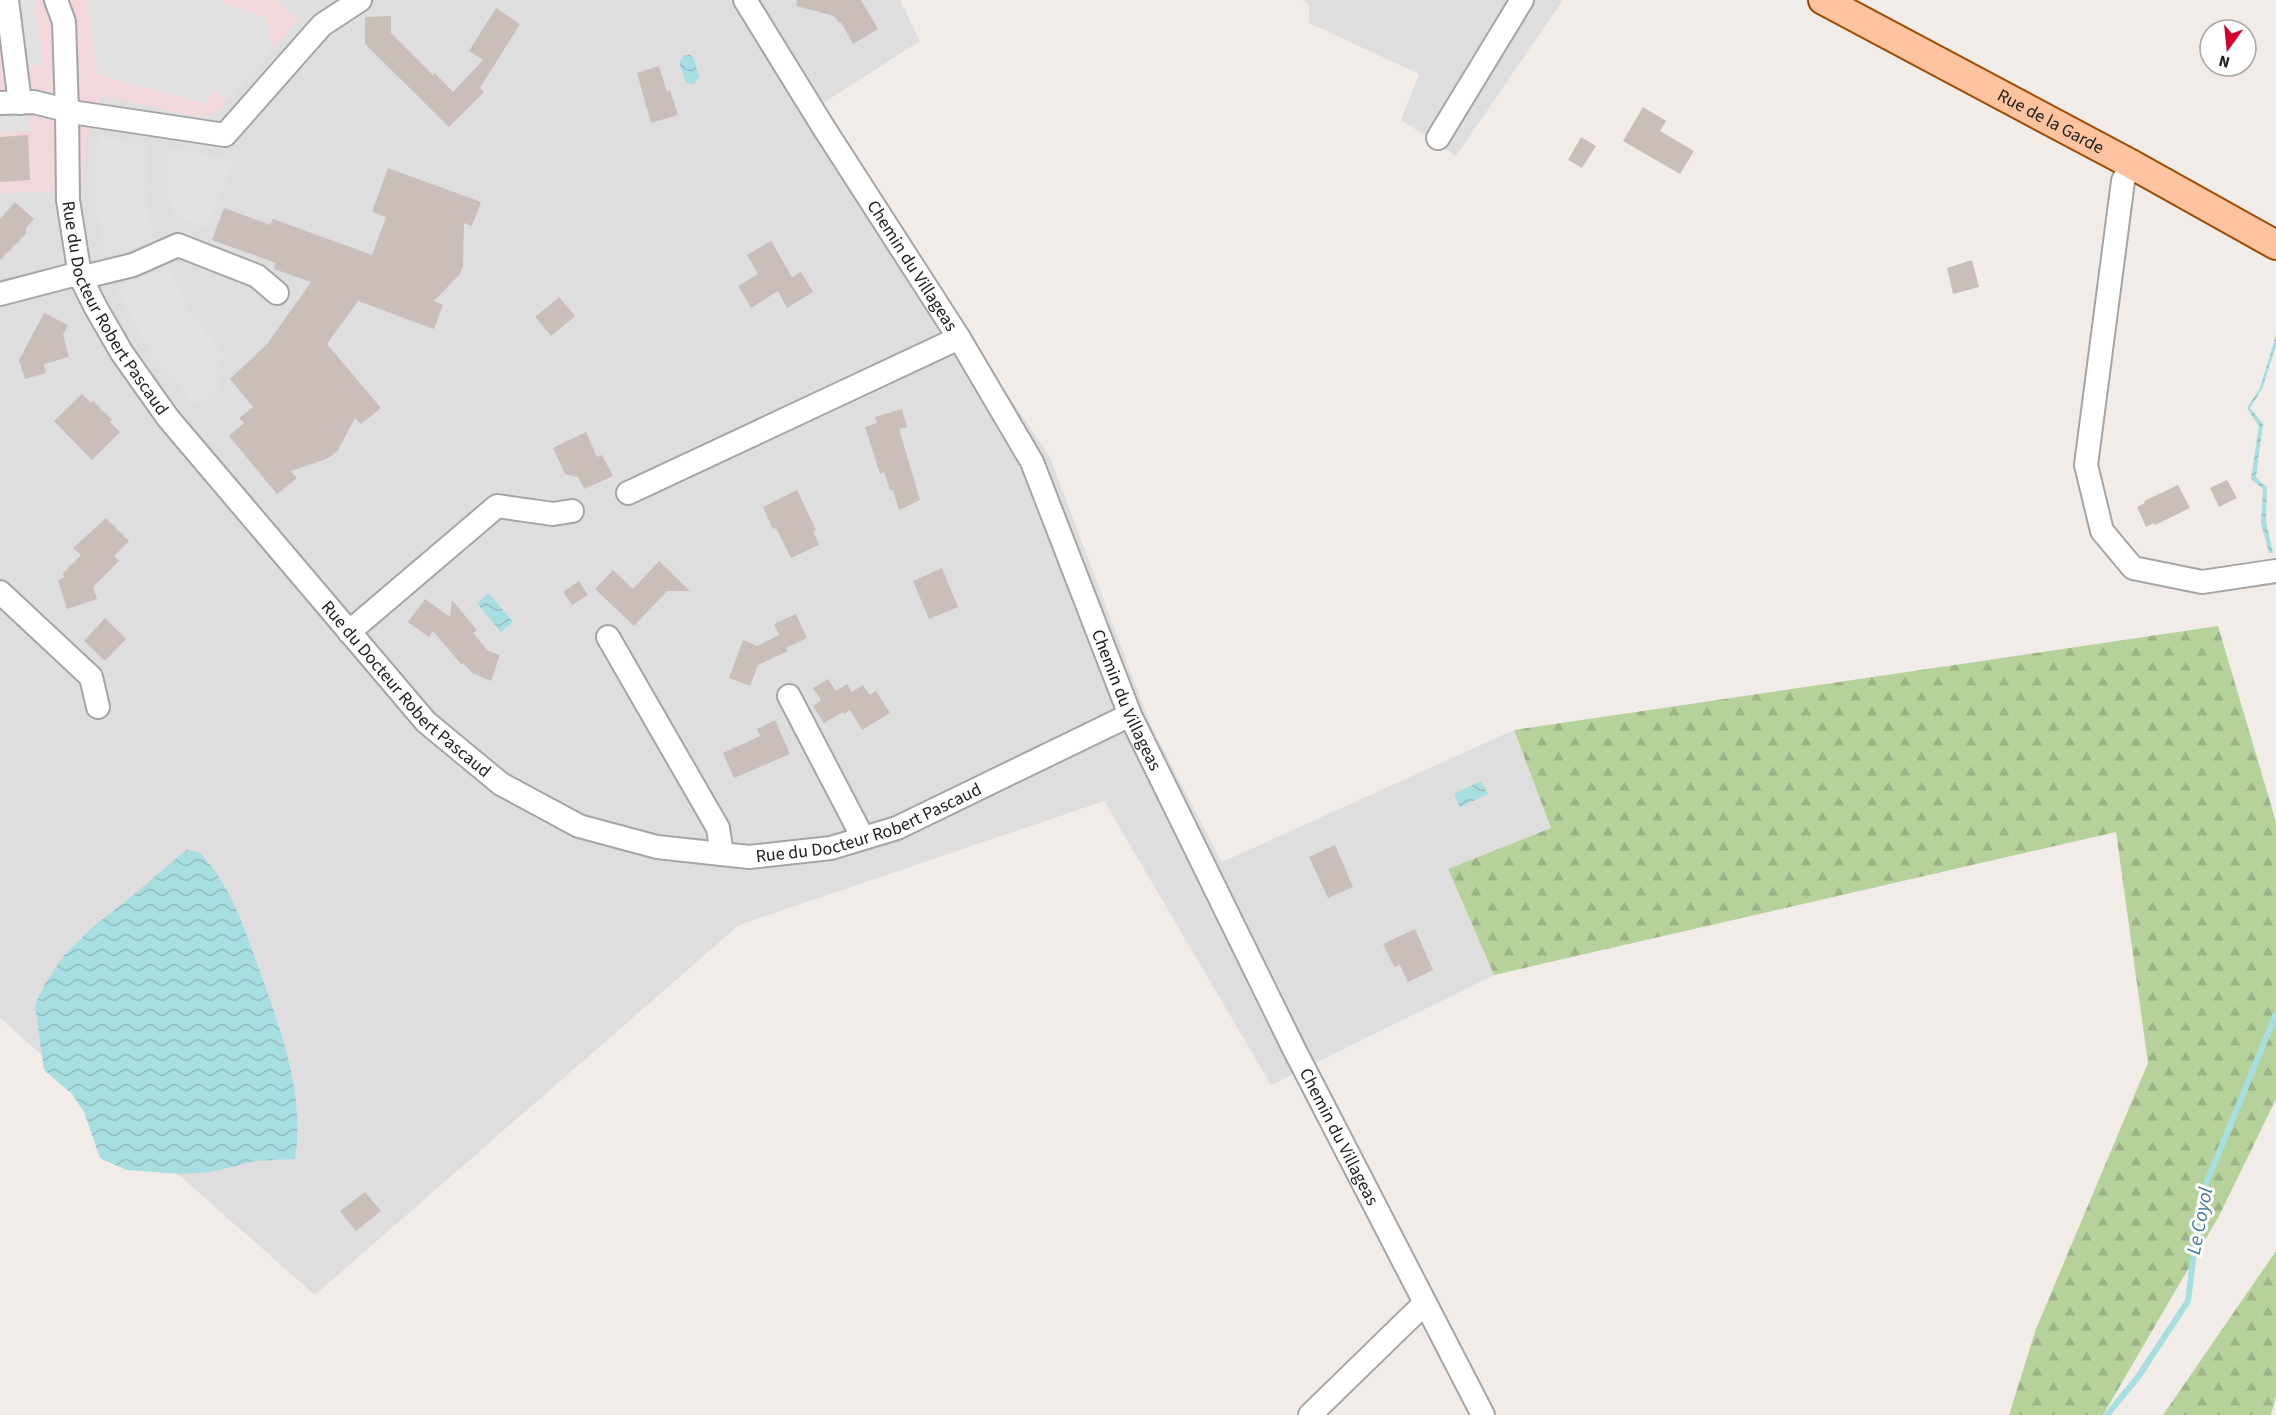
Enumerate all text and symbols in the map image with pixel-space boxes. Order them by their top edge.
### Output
north arrow [2198,18,2258,78]
text: N [2216,50,2232,74]
street label: Rue de la Garde [1993,83,2109,160]
street label: Chemin du Villageas [861,195,964,336]
street label: Rue du Docteur Robert Pascaud [56,199,175,420]
street label: Rue du Docteur Robert Pascaud [316,595,496,783]
street label: Chemin du Villageas [1085,626,1168,775]
street label: Rue du Docteur Robert Pascaud [754,776,985,869]
street label: Chemin du Villageas [1293,1064,1385,1210]
water label: Le Coyol [2180,1185,2220,1257]

